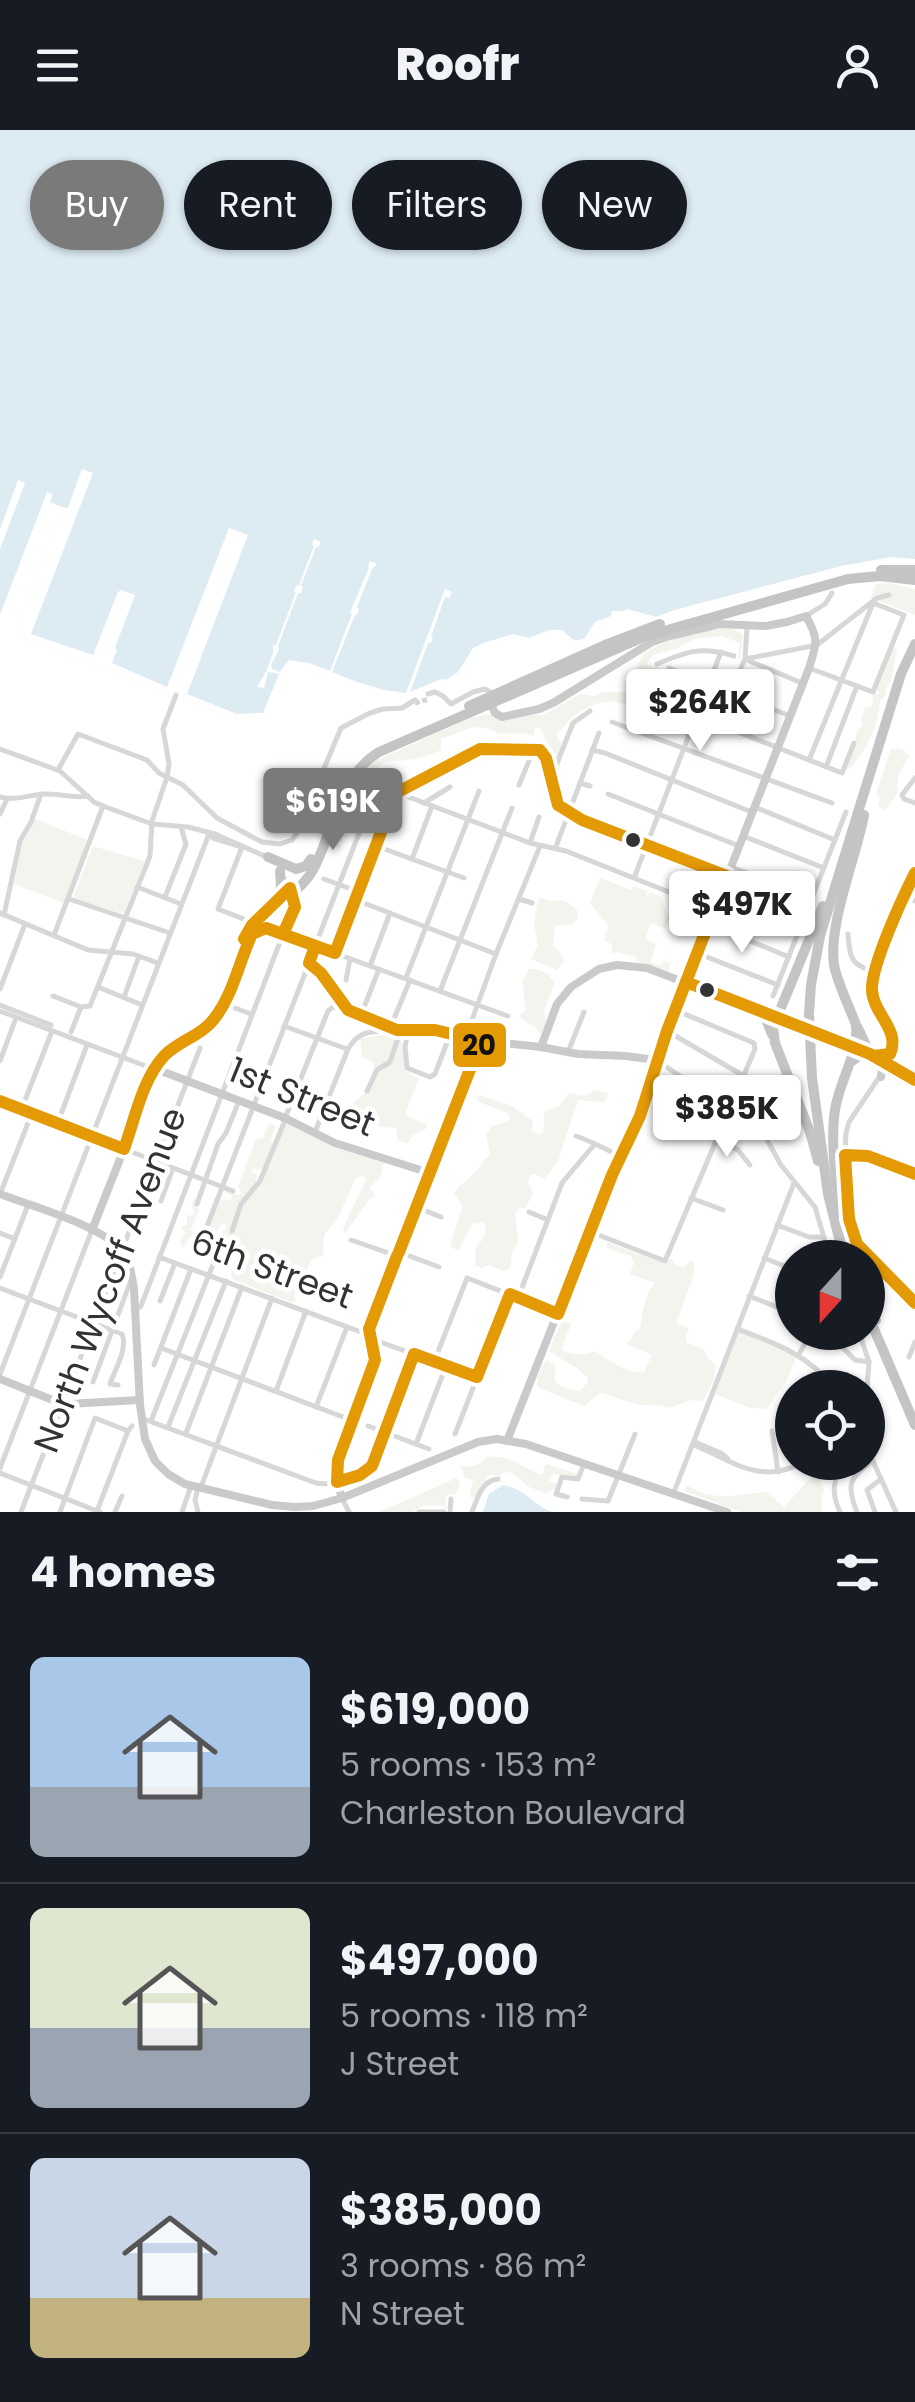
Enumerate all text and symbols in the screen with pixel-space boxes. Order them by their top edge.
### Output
text: Roofr [396,33,519,96]
icon: menu [30,38,85,93]
icon: person [830,38,885,93]
chip: Buy [30,160,164,250]
chip: Rent [184,160,332,250]
chip: Filters [352,160,522,250]
chip: New [542,160,687,250]
pin: $264K [630,669,770,754]
text: $264K [648,679,752,724]
pin: $619K [263,768,403,853]
text: $619K [285,778,381,823]
unlabelled marker [623,830,643,850]
pin: $497K [672,871,812,956]
text: $497K [691,881,793,926]
unlabelled marker [697,980,717,1000]
line badge: 20 [451,1021,508,1069]
text: 20 [462,1026,496,1065]
street label: 1st Street [222,1045,383,1148]
pin: $385K [657,1075,797,1160]
text: $385K [675,1085,779,1130]
street label: North Wycoff Avenue [21,1100,198,1459]
street label: 6th Street [184,1217,360,1320]
north arrow [775,1240,885,1350]
map controls [775,1240,885,1480]
button: locate [775,1370,885,1480]
text: 4 homes [30,1543,216,1602]
icon: filters [830,1545,885,1600]
text: $619,000 [340,1680,530,1739]
icon: home [110,1697,230,1817]
text: 5 rooms · 153 m² [340,1742,596,1787]
text: Charleston Boulevard [340,1790,686,1835]
text: $497,000 [340,1931,539,1990]
icon: home [110,1948,230,2068]
text: 5 rooms · 118 m² [340,1993,588,2038]
text: J Street [340,2041,459,2086]
text: $385,000 [340,2181,542,2240]
icon: home [110,2198,230,2318]
text: 3 rooms · 86 m² [340,2243,586,2288]
text: N Street [340,2291,465,2336]

